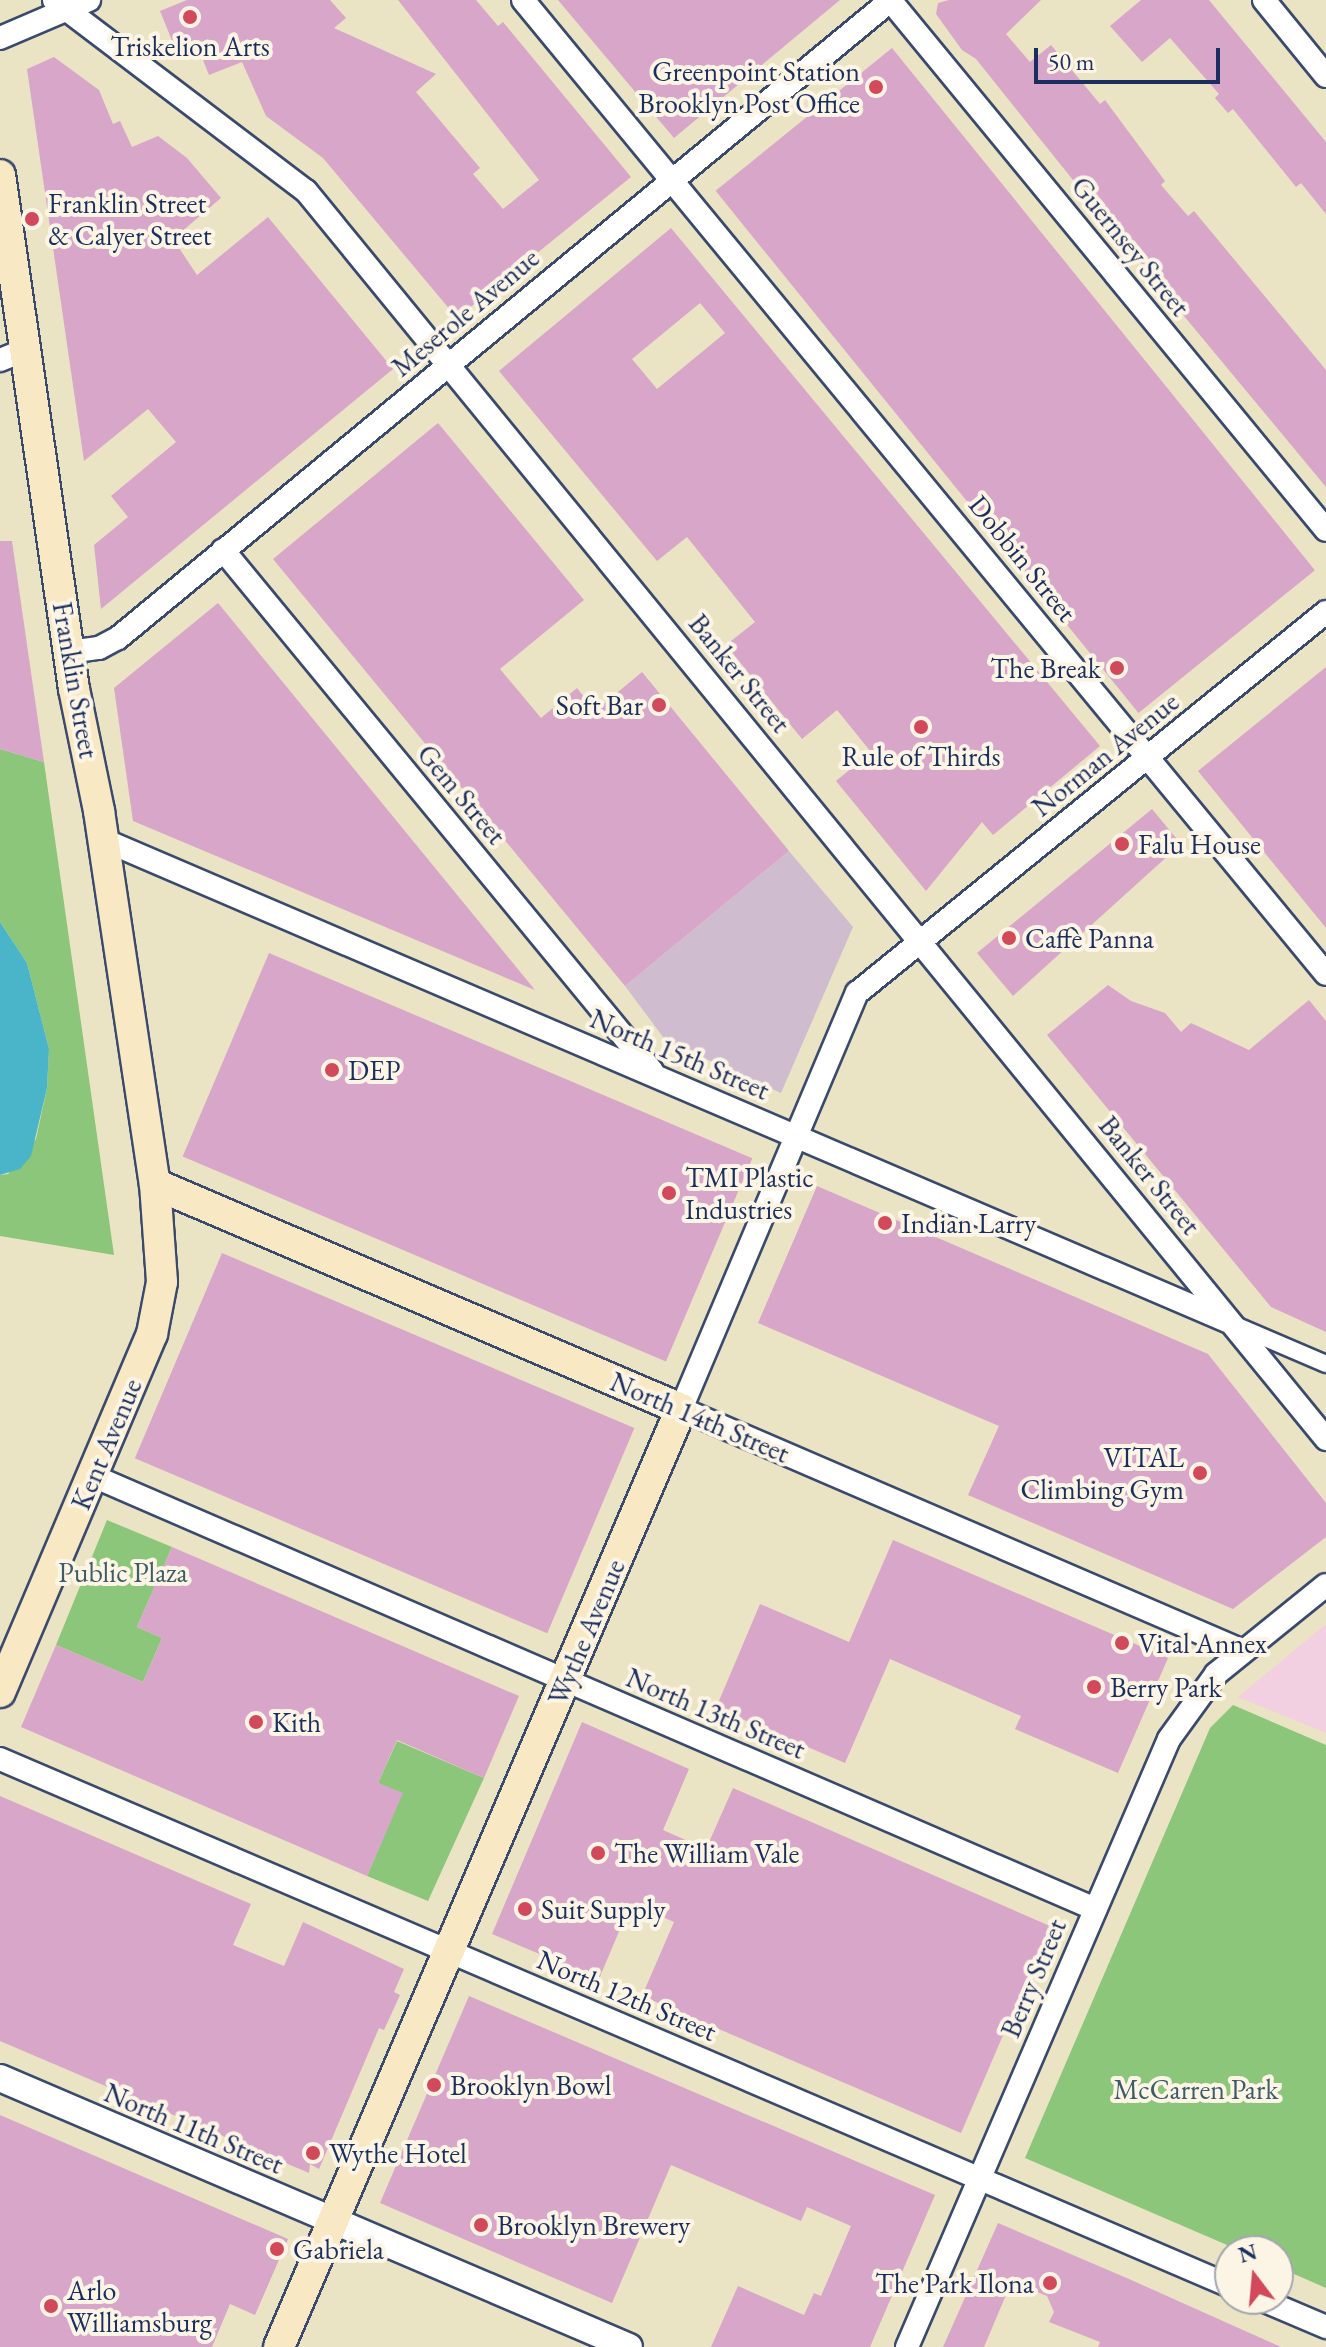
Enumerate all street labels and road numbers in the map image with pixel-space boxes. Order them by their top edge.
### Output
street label: Guernsey Street [1065,170,1197,322]
street label: Meserole Avenue [385,241,545,383]
street label: Dobbin Street [962,488,1084,628]
street label: Franklin Street [46,599,106,761]
street label: Banker Street [682,607,798,739]
street label: Norman Avenue [1025,685,1185,823]
street label: Gem Street [410,737,514,851]
street label: North 15th Street [585,1001,775,1107]
street label: Banker Street [1092,1109,1208,1241]
street label: North 14th Street [605,1364,795,1470]
street label: Kent Avenue [63,1373,149,1515]
street label: Wythe Avenue [540,1554,632,1710]
street label: North 13th Street [621,1660,811,1766]
street label: Berry Street [993,1914,1073,2042]
street label: North 12th Street [532,1942,722,2048]
street label: North 11th Street [99,2075,289,2181]

